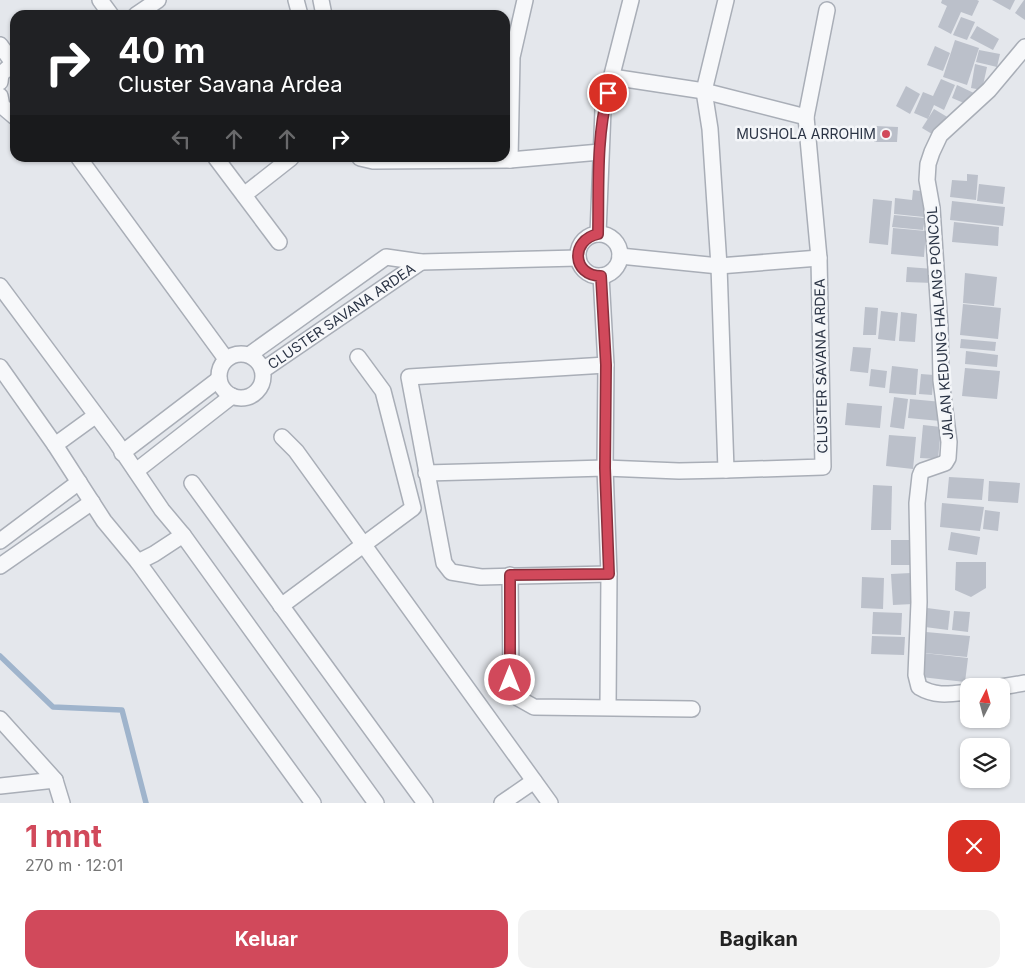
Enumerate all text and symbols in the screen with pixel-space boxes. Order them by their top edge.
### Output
text: 40 m [118,29,206,71]
icon: right [35,30,100,95]
text: Cluster Savana Ardea [118,71,343,97]
pin [587,72,629,114]
icon: arrive [594,79,622,107]
icon: left [167,125,195,153]
icon: ahead [220,125,248,153]
icon: ahead [273,125,301,153]
icon: right [326,125,354,153]
place label: MUSHOLA ARROHIM [736,125,876,142]
marker: MUSHOLA ARROHIM [880,128,892,140]
street label: JALAN KEDUNG HALANG PONCOL [923,205,956,441]
street label: CLUSTER SAVANA ARDEA [264,259,418,372]
street label: CLUSTER SAVANA ARDEA [810,278,831,454]
position arrow [483,653,535,705]
north arrow [960,678,1010,728]
map controls [960,678,1010,788]
button: layers [960,738,1010,788]
text: 1 mnt [25,818,102,854]
button: close [948,820,1000,872]
text: 270 m · 12:01 [25,855,123,875]
button: Keluar [25,910,508,968]
button: Bagikan [518,910,1000,968]

